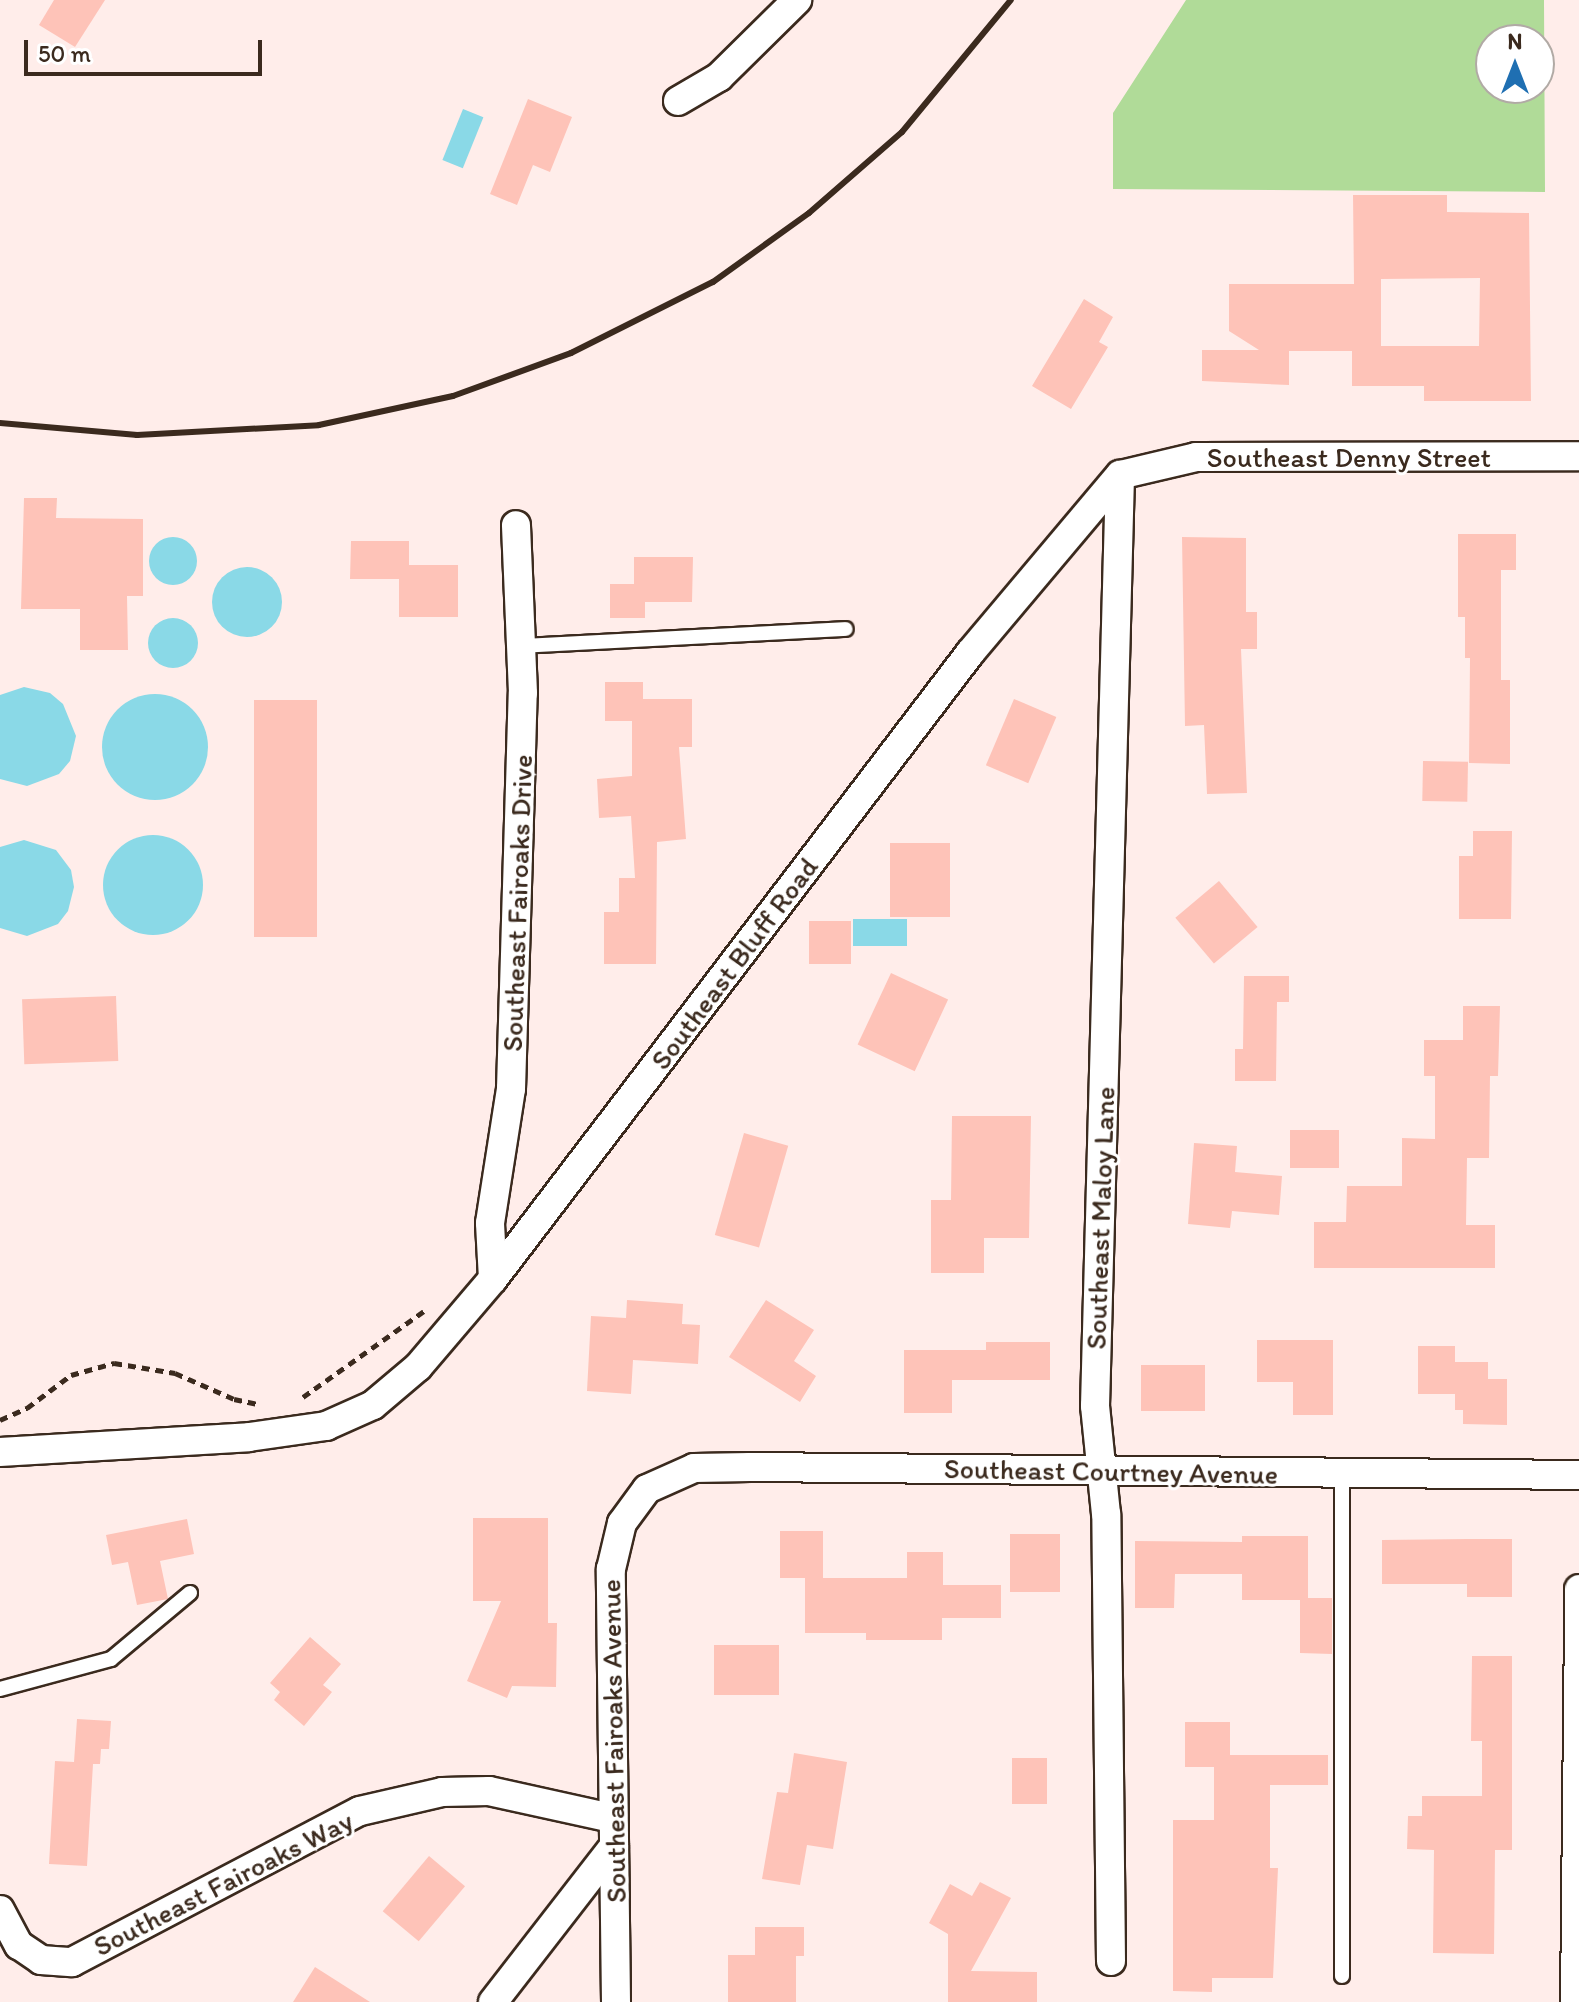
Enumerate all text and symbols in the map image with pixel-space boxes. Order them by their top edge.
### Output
scale bar [28,24,266,74]
north arrow [1475,24,1555,104]
text: N [1508,28,1522,55]
text: 50 m [38,39,91,68]
street label: Southeast Denny Street [1207,440,1491,474]
street label: Southeast Fairoaks Drive [495,753,539,1053]
street label: Southeast Bluff Road [643,851,825,1075]
street label: Southeast Maloy Lane [1079,1086,1121,1350]
street label: Southeast Courtney Avenue [944,1451,1278,1491]
street label: Southeast Fairoaks Avenue [593,1579,633,1903]
street label: Southeast Fairoaks Way [88,1803,358,1963]

